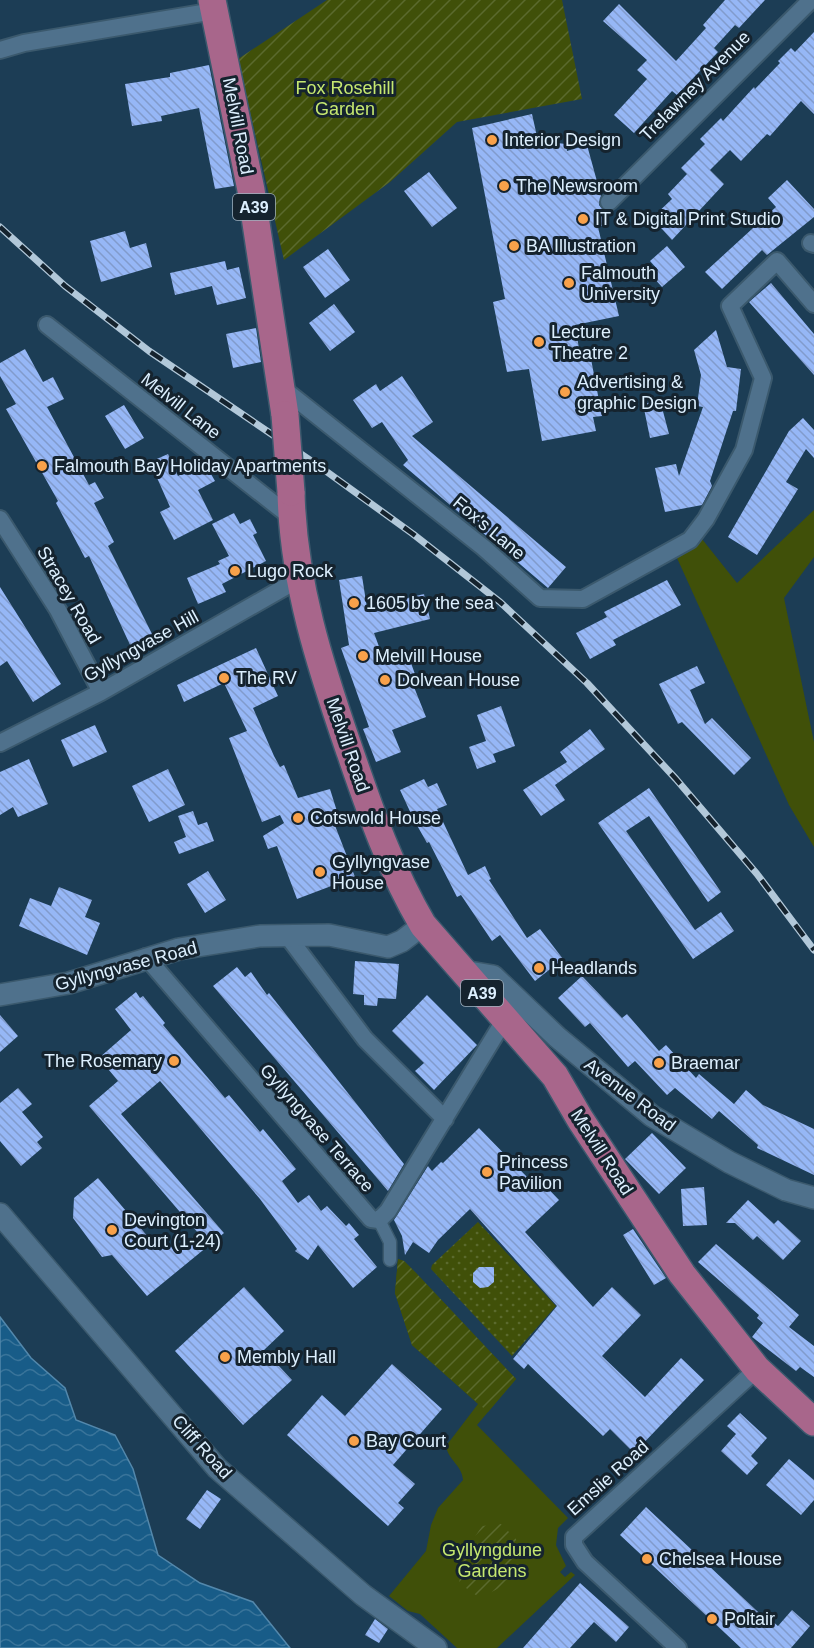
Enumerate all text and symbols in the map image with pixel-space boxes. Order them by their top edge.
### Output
street label: Trelawney Avenue [636,27,754,145]
street label: Melvill Road [219,76,257,176]
park label: Fox Rosehill Garden [295,78,395,119]
place label: Interior Design [504,130,621,150]
marker: Interior Design [485,133,499,147]
place label: The Newsroom [516,176,638,196]
marker: The Newsroom [497,179,511,193]
road number: A39 [233,194,275,220]
place label: IT & Digital Print Studio [595,209,781,229]
marker: IT & Digital Print Studio [576,212,590,226]
place label: BA Illustration [526,236,636,256]
marker: BA Illustration [507,239,521,253]
place label: Falmouth University [581,263,660,304]
marker: Falmouth University [562,276,576,290]
place label: Lecture Theatre 2 [551,322,628,363]
marker: Lecture Theatre 2 [532,335,546,349]
street label: Melvill Lane [137,369,225,443]
place label: Advertising & graphic Design [577,372,697,413]
marker: Advertising & graphic Design [558,385,572,399]
place label: Falmouth Bay Holiday Apartments [54,456,326,476]
marker: Falmouth Bay Holiday Apartments [35,459,49,473]
street label: Fox's Lane [449,492,529,564]
street label: Stracey Road [33,543,105,647]
place label: Lugo Rock [247,561,334,581]
marker: Lugo Rock [228,564,242,578]
place label: 1605 by the sea [366,593,495,613]
marker: 1605 by the sea [347,596,361,610]
street label: Gyllyngvase Hill [80,606,202,686]
place label: Melvill House [375,646,482,666]
marker: Melvill House [356,649,370,663]
place label: The RV [236,668,297,688]
place label: Dolvean House [397,670,520,690]
marker: The RV [217,671,231,685]
marker: Dolvean House [378,673,392,687]
street label: Melvill Road [323,695,373,795]
place label: Cotswold House [310,808,441,828]
marker: Cotswold House [291,811,305,825]
place label: Gyllyngvase House [332,852,430,893]
marker: Gyllyngvase House [313,865,327,879]
street label: Gyllyngvase Road [53,937,199,995]
place label: Headlands [551,958,637,978]
marker: Headlands [532,961,546,975]
road number: A39 [461,980,503,1006]
place label: The Rosemary [44,1051,162,1071]
place label: Braemar [671,1053,740,1073]
marker: The Rosemary [167,1054,181,1068]
street label: Avenue Road [581,1054,679,1136]
marker: Braemar [652,1056,666,1070]
street label: Gyllyngvase Terrace [256,1060,378,1196]
street label: Melvill Road [567,1105,637,1199]
place label: Princess Pavilion [499,1152,568,1193]
marker: Princess Pavilion [480,1165,494,1179]
place label: Devington Court (1-24) [124,1210,221,1251]
marker: Devington Court (1-24) [105,1223,119,1237]
place label: Membly Hall [237,1347,336,1367]
marker: Membly Hall [218,1350,232,1364]
street label: Cliff Road [168,1411,236,1483]
place label: Bay Court [366,1431,446,1451]
marker: Bay Court [347,1434,361,1448]
street label: Emslie Road [563,1436,653,1520]
park label: Gyllyngdune Gardens [442,1540,542,1581]
place label: Chelsea House [659,1549,782,1569]
marker: Chelsea House [640,1552,654,1566]
place label: Poltair [724,1609,775,1629]
marker: Poltair [705,1612,719,1626]

